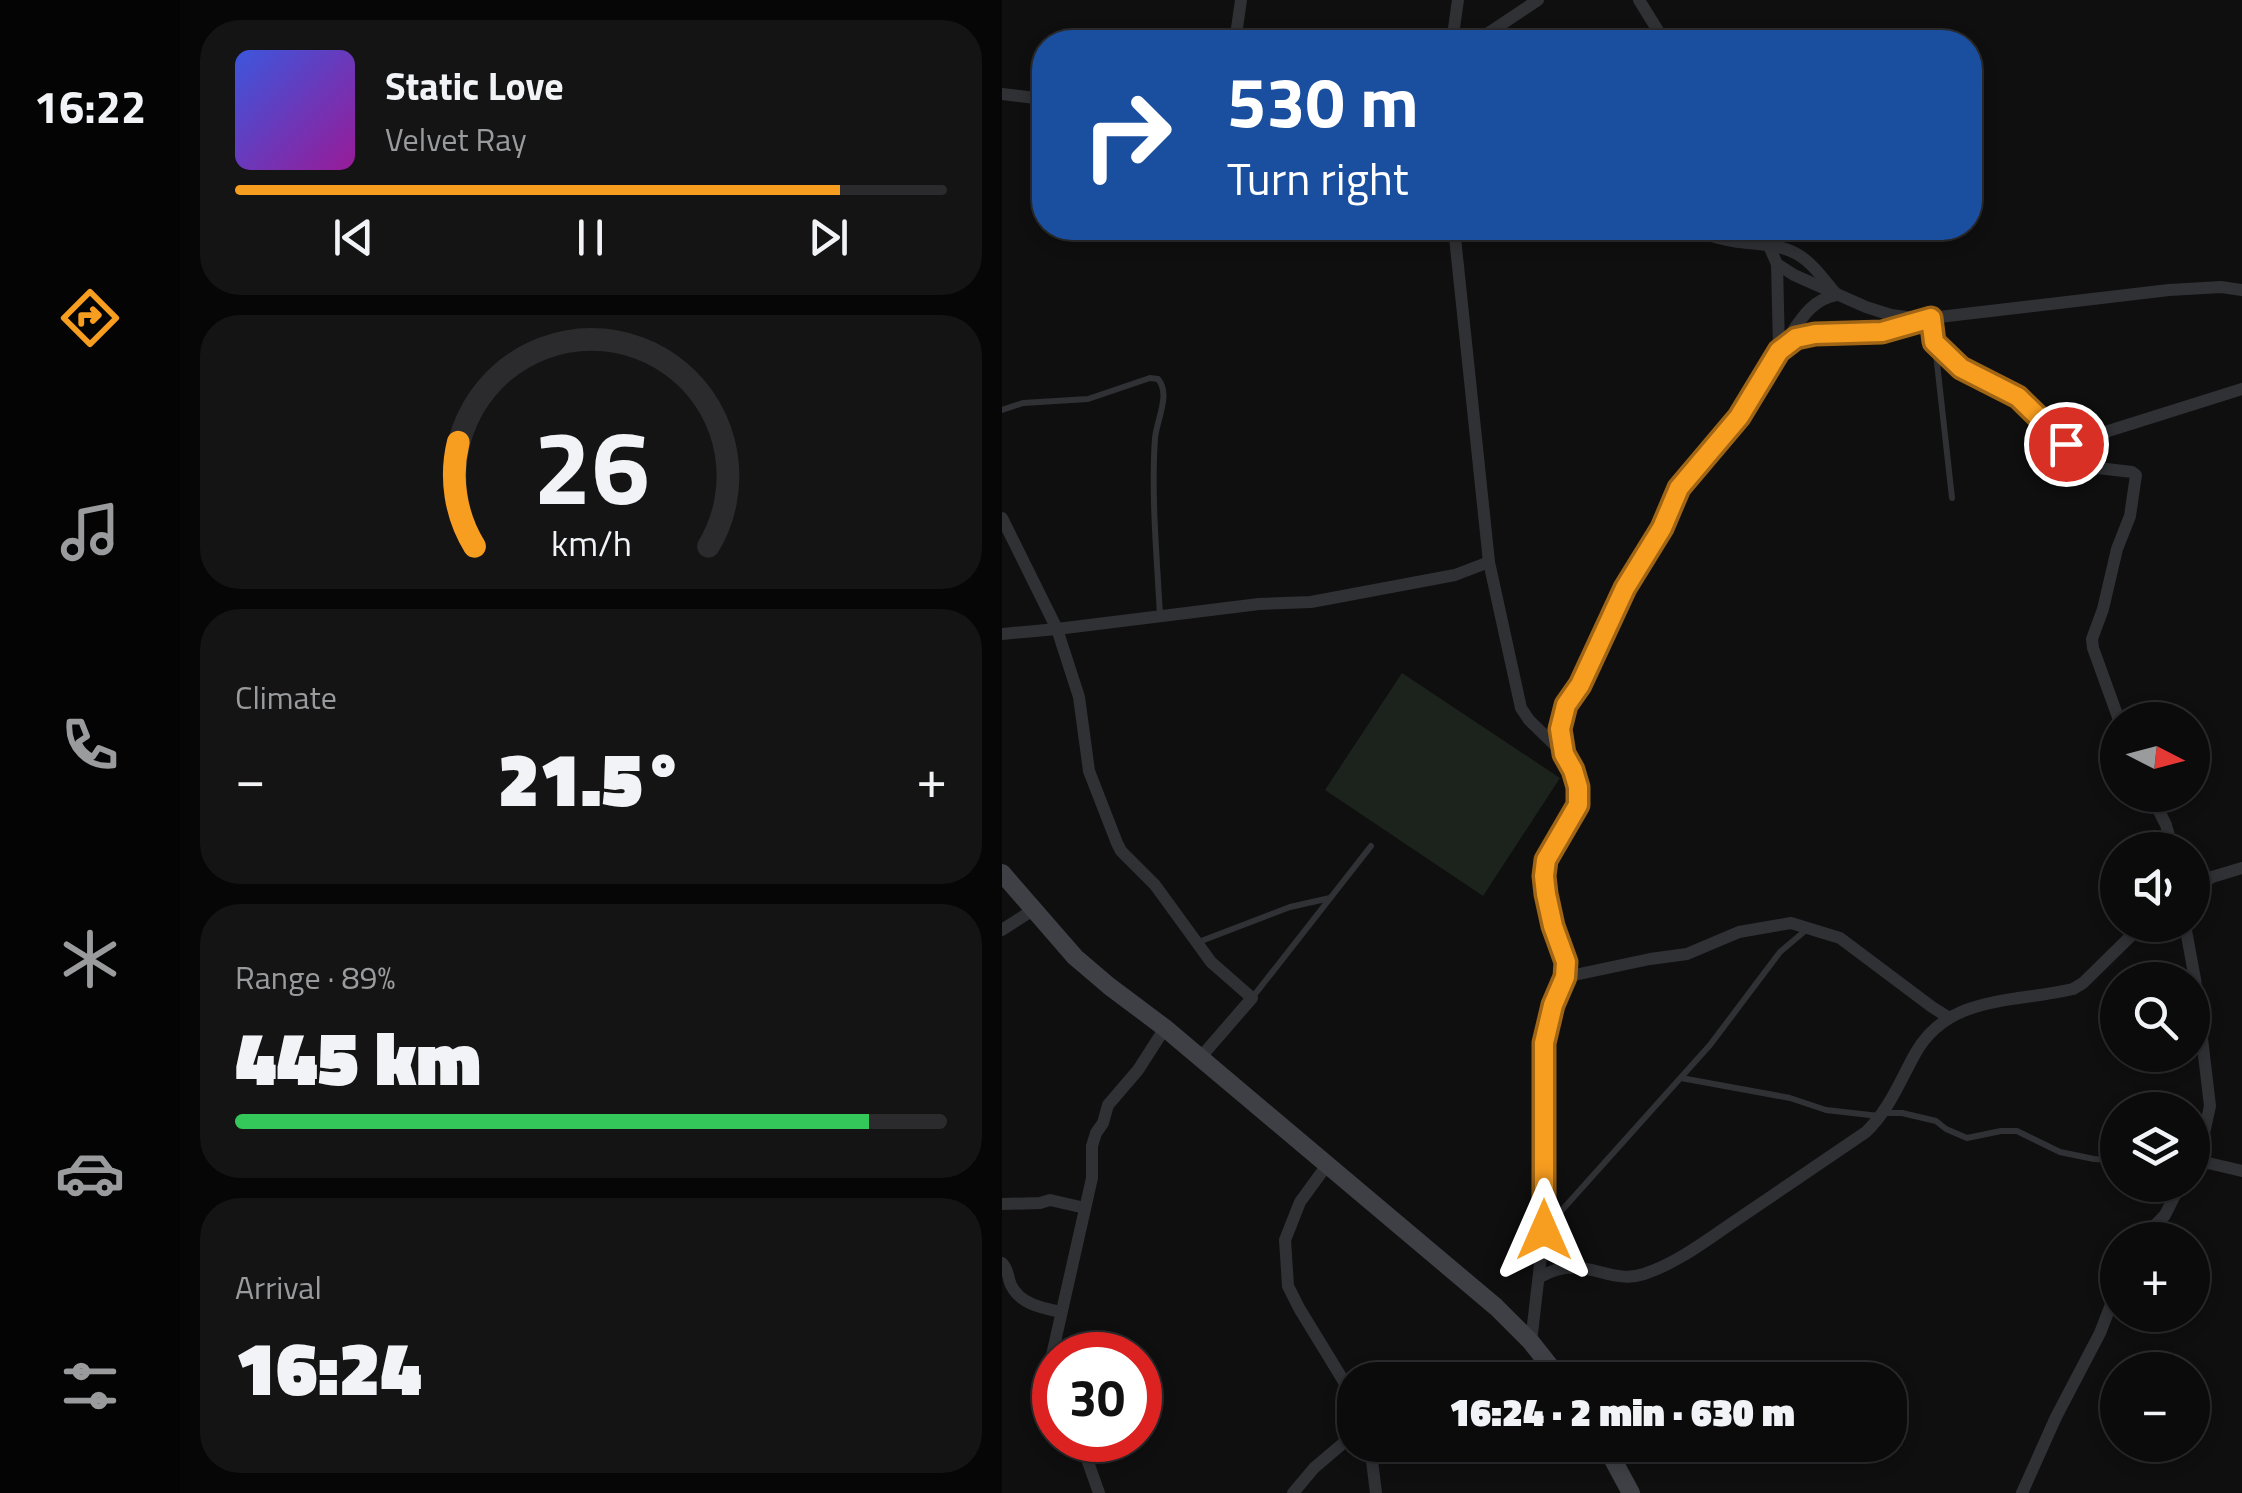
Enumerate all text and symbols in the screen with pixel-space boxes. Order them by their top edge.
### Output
text: 530 m [1227,48,1419,154]
text: Static Love [385,57,564,115]
icon: right [1062,70,1192,200]
text: 16:22 [34,72,146,140]
text: Velvet Ray [385,115,527,163]
text: Turn right [1227,144,1409,212]
icon: previous [326,210,381,265]
icon: pause [563,210,618,265]
icon: next [801,210,856,265]
icon: directions [55,283,125,353]
text: 26 [533,386,649,544]
pin [2024,402,2109,487]
icon: arrive [2039,417,2094,472]
icon: music [55,497,125,567]
text: km/h [551,515,631,570]
text: Climate [235,673,337,721]
north arrow [2100,702,2210,812]
map controls [2100,702,2210,1462]
icon: phone [55,710,125,780]
text: 21.5° [498,721,684,835]
text: − [235,736,266,819]
text: + [916,736,947,819]
button: sound [2100,832,2210,942]
icon: climate [55,924,125,994]
text: Range · 89% [235,953,395,1001]
button: search [2100,962,2210,1072]
text: 445 km [235,1000,481,1114]
button: layers [2100,1092,2210,1202]
icon: car [55,1138,125,1208]
position arrow [1492,1178,1596,1282]
button: + [2100,1222,2210,1332]
text: Arrival [235,1263,322,1311]
text: 16:24 [235,1310,422,1424]
speed limit sign: 30 [1032,1332,1162,1462]
icon: filters [55,1351,125,1421]
button: − [2100,1352,2210,1462]
text: 16:24 · 2 min · 630 m [1449,1383,1795,1441]

